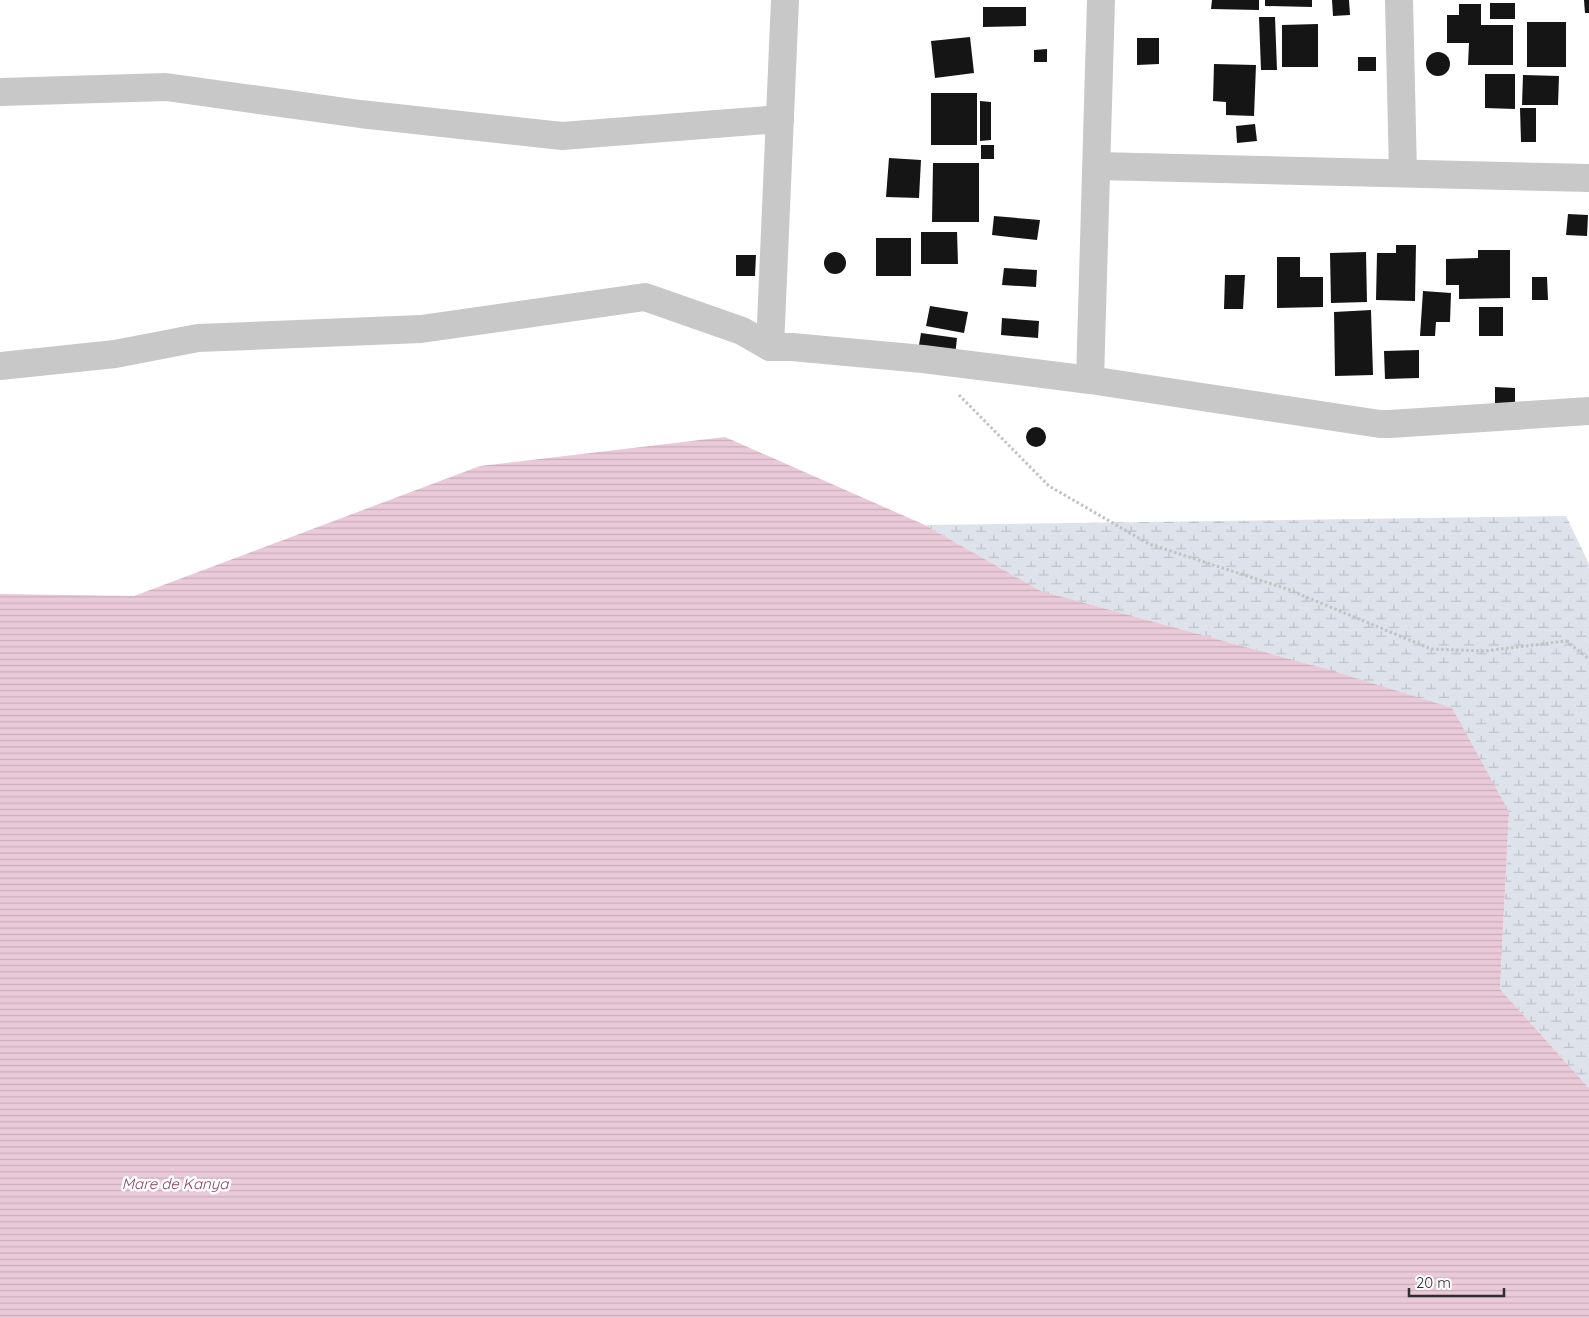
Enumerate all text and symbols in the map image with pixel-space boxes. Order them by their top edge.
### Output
water label: Mare de Kanya [122,1174,229,1193]
scale bar [1409,1266,1504,1298]
text: 20 m [1416,1273,1451,1292]

